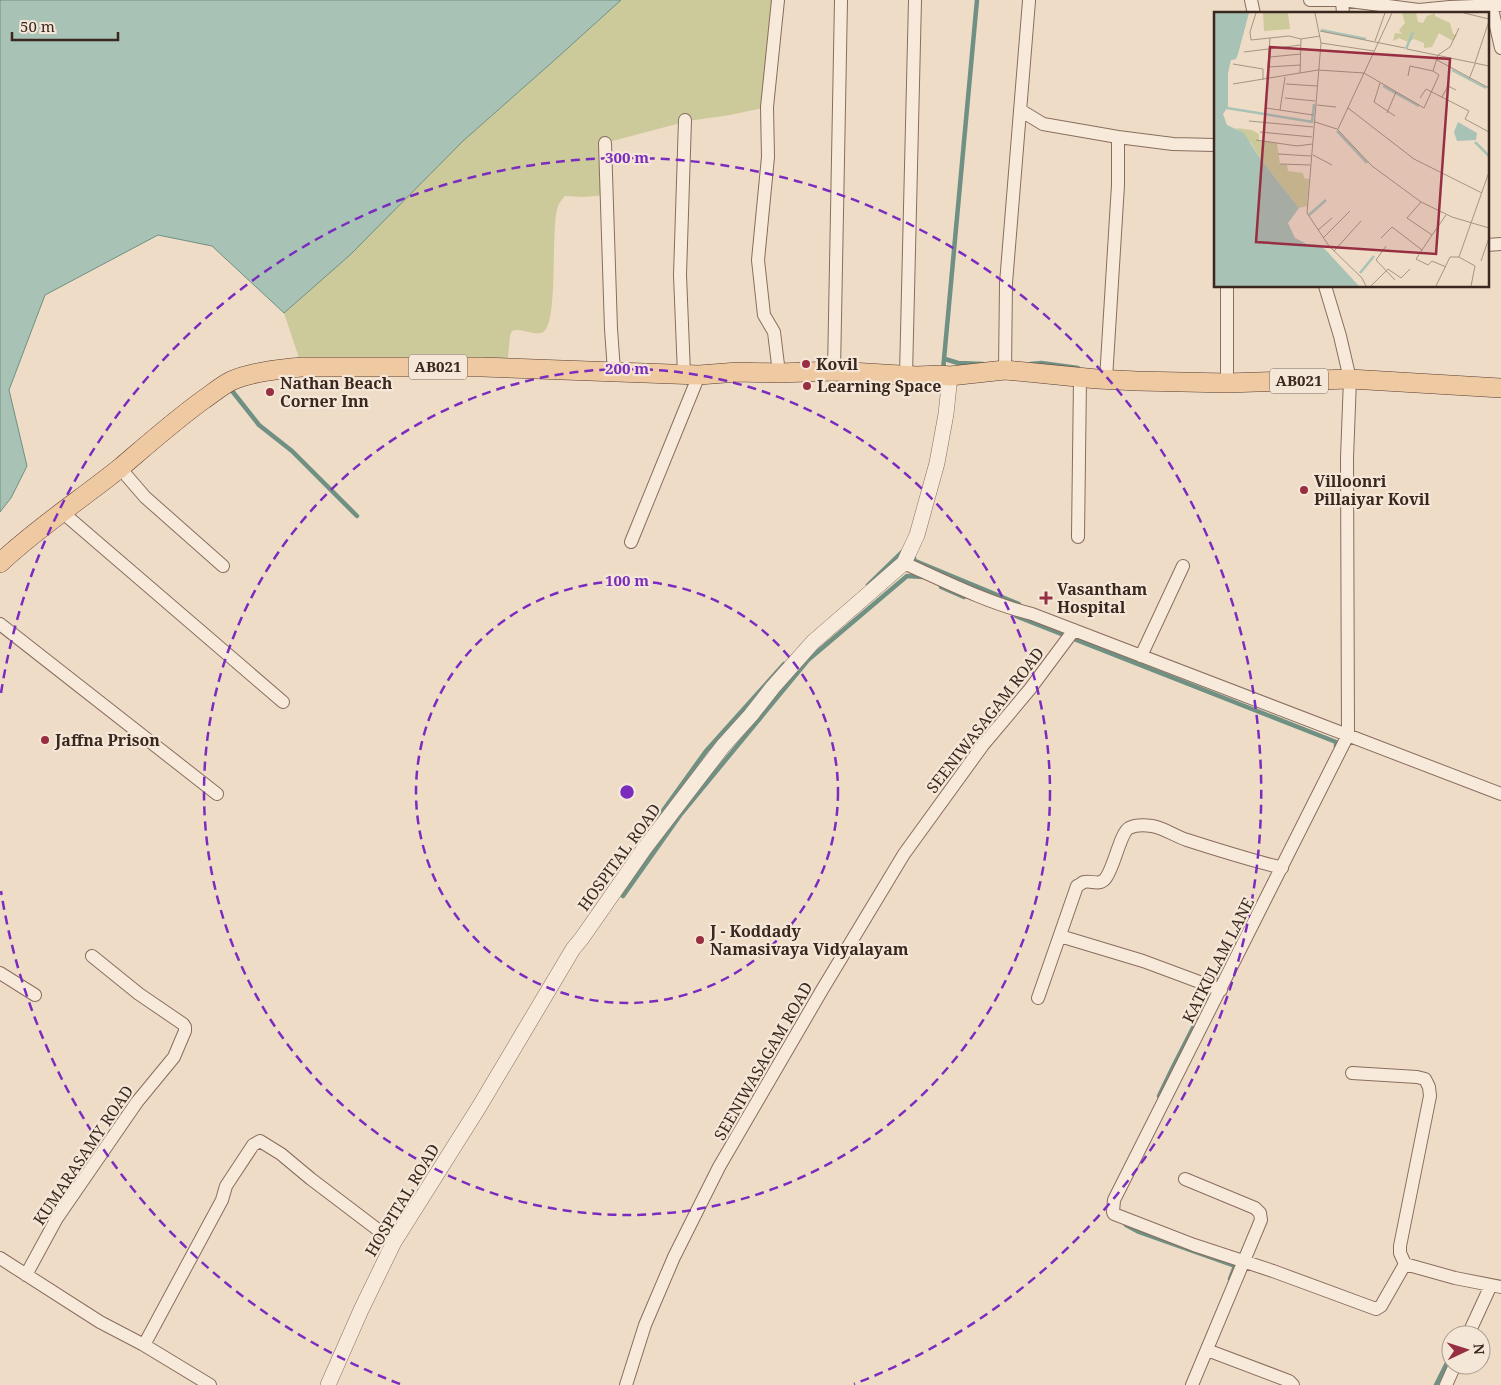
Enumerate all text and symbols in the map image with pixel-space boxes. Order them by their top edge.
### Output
scale bar [12,10,119,42]
inset map [1214,12,1488,288]
text: 50 m [20,16,55,36]
text: 300 m [605,147,649,167]
place label: Kovil [816,353,859,375]
road number: AB021 [409,354,467,380]
text: 200 m [605,358,649,378]
marker: Kovil [800,358,812,370]
road number: AB021 [1270,368,1328,394]
place label: Nathan Beach Corner Inn [280,372,393,412]
place label: Learning Space [817,375,941,397]
marker: Learning Space [801,380,813,392]
marker: Nathan Beach Corner Inn [264,386,276,398]
place label: Villoonri Pillaiyar Kovil [1314,470,1430,510]
marker: Villoonri Pillaiyar Kovil [1298,484,1310,496]
text: 100 m [605,570,649,590]
place label: Vasantham Hospital [1057,578,1148,618]
marker: Vasantham Hospital [1039,591,1053,605]
street label: SEENIWASAGAM ROAD [921,643,1049,797]
place label: Jaffna Prison [54,729,160,751]
marker: Jaffna Prison [39,734,51,746]
centre of rings [618,783,636,801]
street label: HOSPITAL ROAD [573,799,665,915]
street label: KATKULAM LANE [1177,894,1259,1026]
place label: J - Koddady Namasivaya Vidyalayam [709,920,909,960]
marker: J - Koddady Namasivaya Vidyalayam [694,934,706,946]
street label: SEENIWASAGAM ROAD [709,978,817,1144]
street label: KUMARASAMY ROAD [28,1081,138,1229]
street label: HOSPITAL ROAD [360,1140,444,1260]
north arrow [1441,1325,1491,1375]
text: N [1470,1343,1489,1355]

